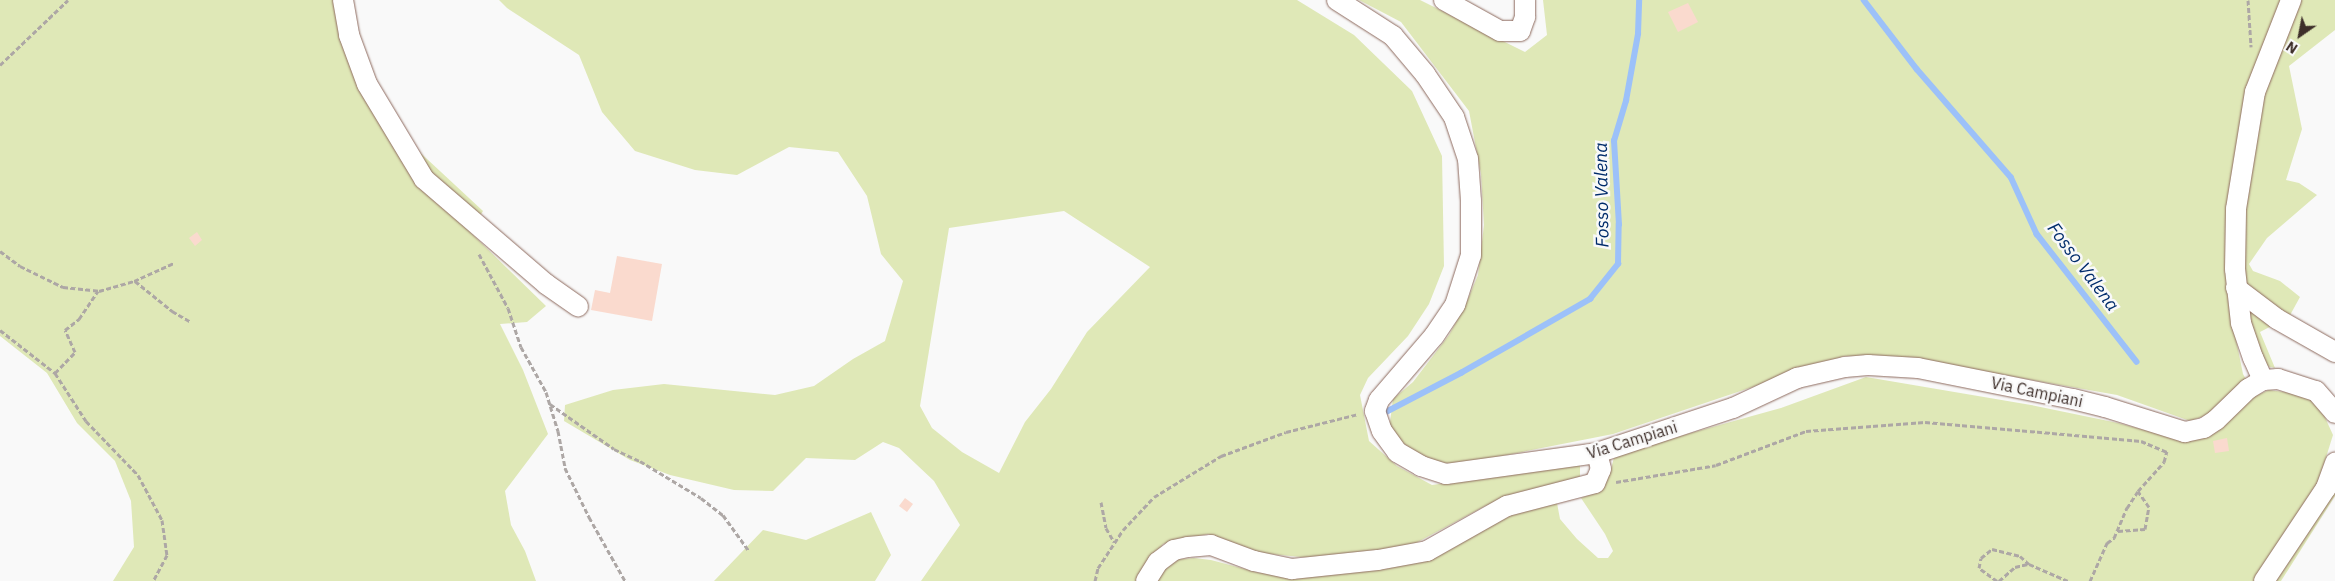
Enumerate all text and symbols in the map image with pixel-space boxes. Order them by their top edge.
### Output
north arrow [2275,10,2325,60]
text: N [2283,37,2301,58]
water label: Fosso Valena [1590,142,1614,248]
water label: Fosso Valena [2043,218,2123,316]
street label: Via Campiani [1989,373,2085,411]
street label: Via Campiani [1585,417,1679,463]

